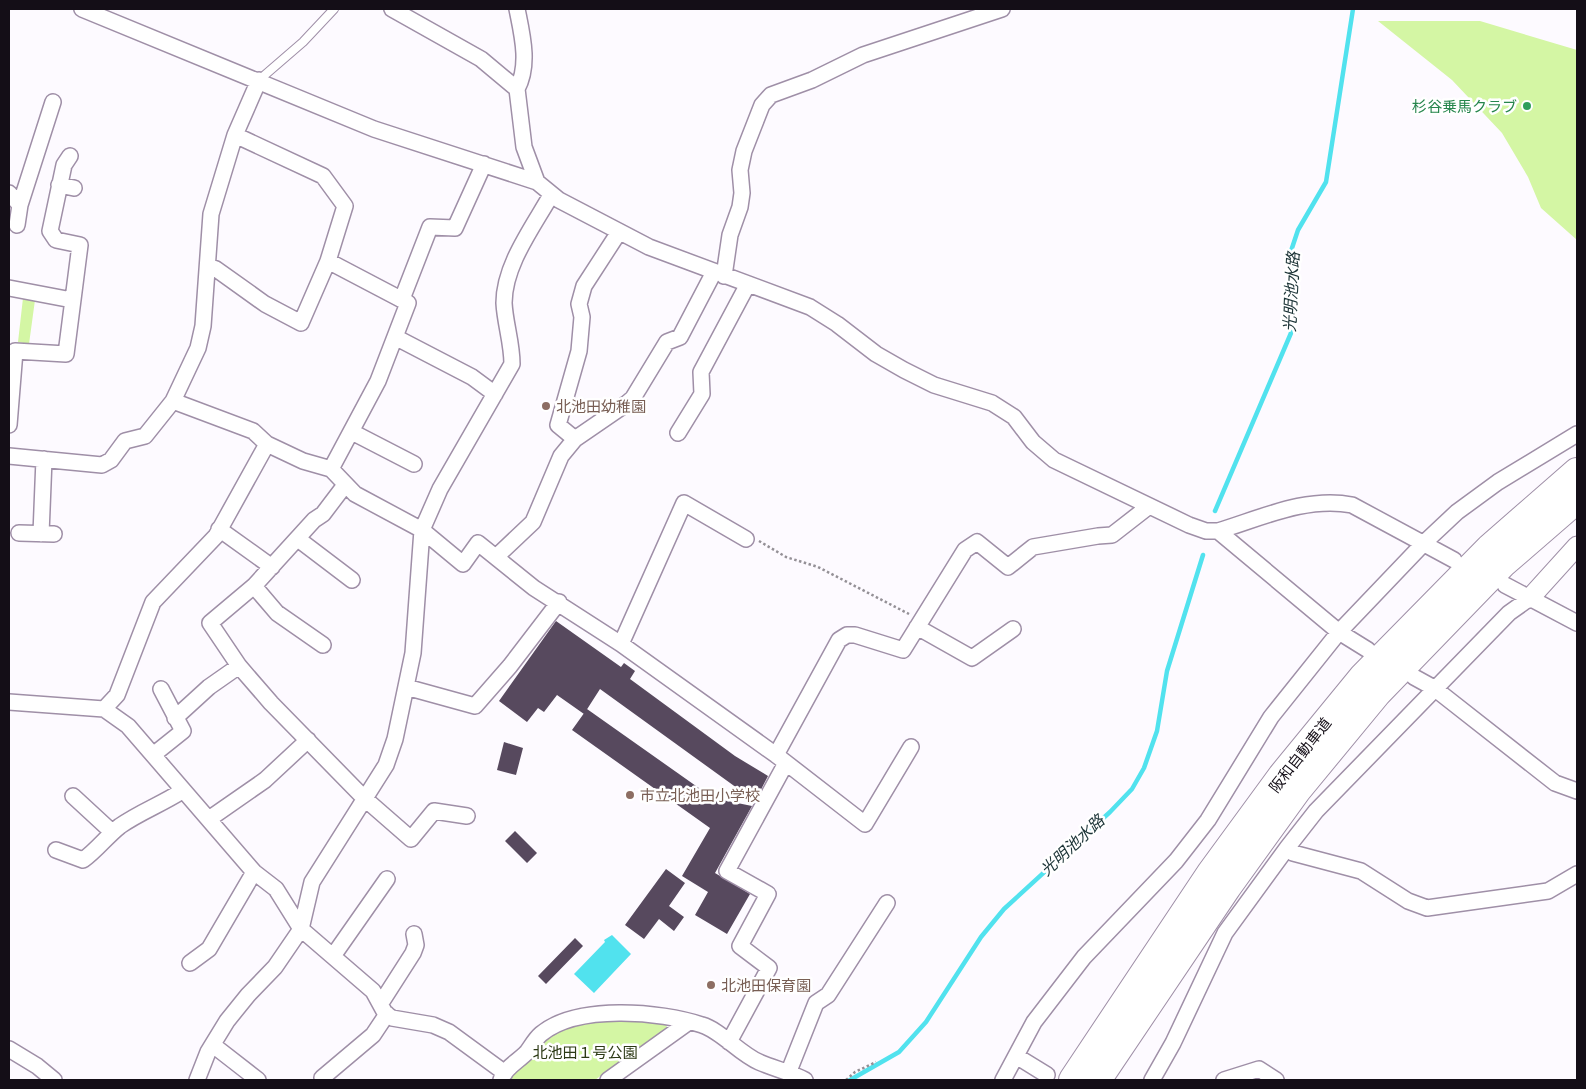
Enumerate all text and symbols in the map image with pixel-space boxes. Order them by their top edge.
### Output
place label: 杉谷乗馬クラブ [1412,97,1517,116]
marker: 杉谷乗馬クラブ [1521,100,1533,112]
water label: 光明池水路 [1279,250,1303,332]
place label: 北池田幼稚園 [556,397,646,416]
marker: 北池田幼稚園 [540,400,552,412]
street label: 阪和自動車道 [1265,714,1335,796]
place label: 市立北池田小学校 [640,786,760,805]
marker: 市立北池田小学校 [624,789,636,801]
water label: 光明池水路 [1036,809,1110,880]
place label: 北池田保育園 [721,976,811,995]
marker: 北池田保育園 [705,979,717,991]
park label: 北池田１号公園 [532,1043,638,1062]

